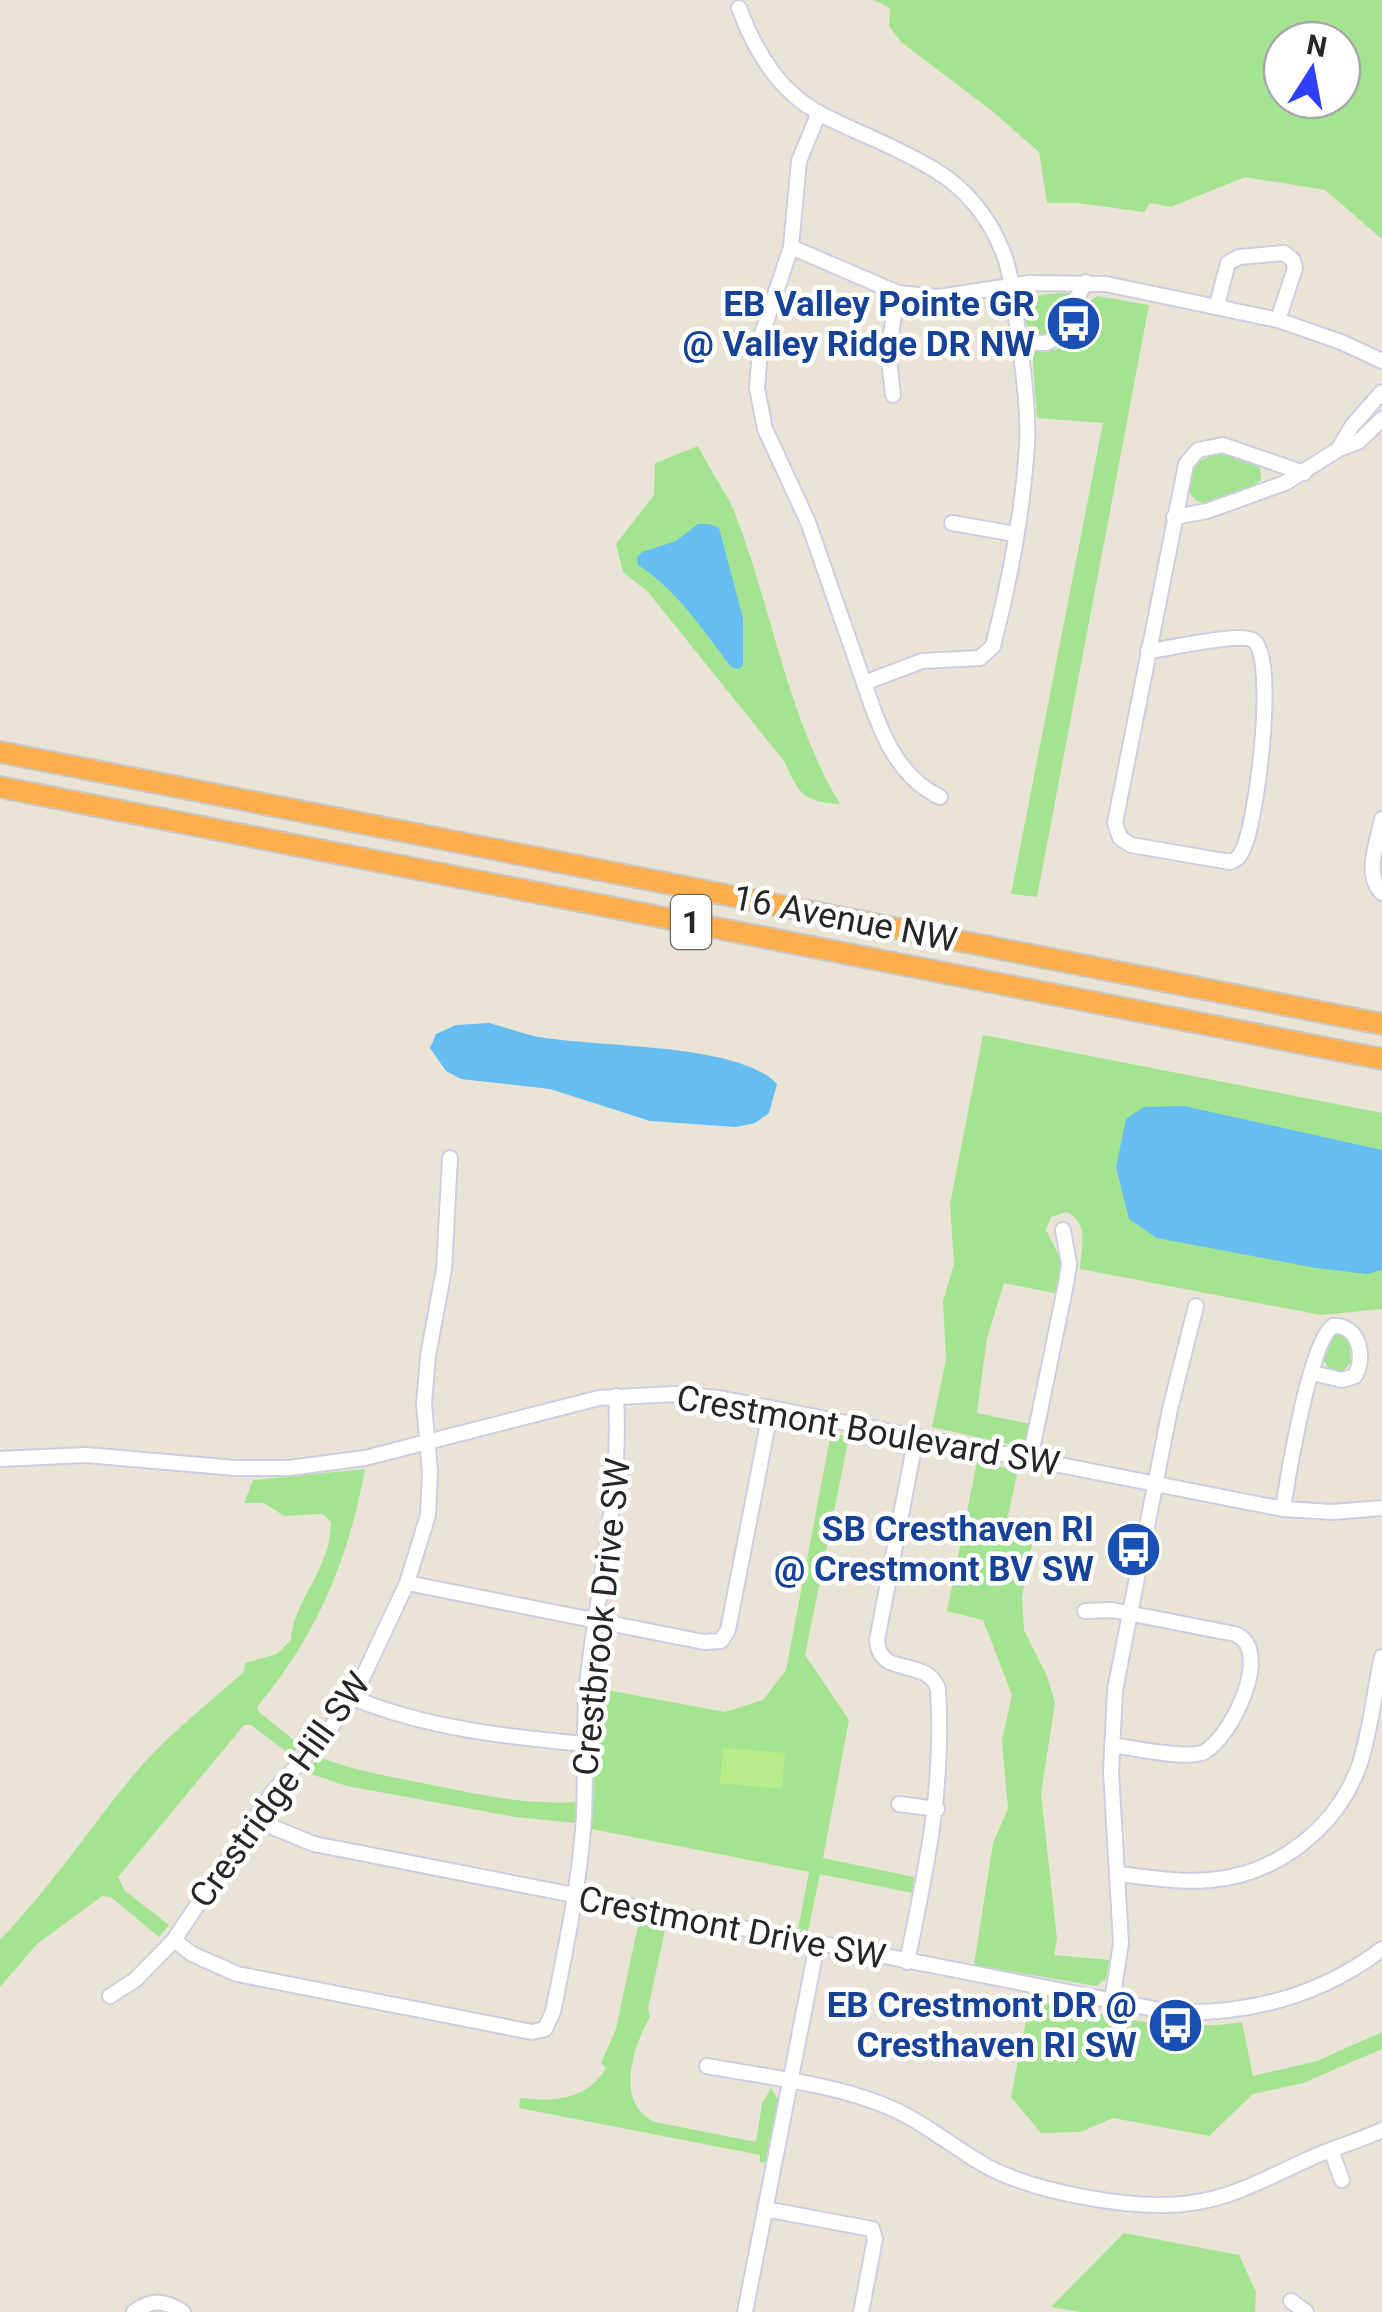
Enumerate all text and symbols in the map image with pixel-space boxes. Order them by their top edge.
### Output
north arrow [1262,20,1362,120]
text: N [1304,28,1330,64]
place label: EB Valley Pointe GR @ Valley Ridge DR NW [682,284,1035,365]
bus stop icon: EB Valley Pointe GR @ Valley Ridge DR NW [1044,294,1104,354]
street label: 16 Avenue NW [730,877,960,961]
road number: 1 [671,895,711,949]
street label: Crestmont Boulevard SW [673,1377,1063,1485]
street label: Crestbrook Drive SW [565,1456,639,1778]
place label: SB Cresthaven RI @ Crestmont BV SW [774,1509,1094,1590]
bus stop icon: SB Cresthaven RI @ Crestmont BV SW [1103,1519,1163,1579]
street label: Crestridge Hill SW [181,1665,379,1915]
street label: Crestmont Drive SW [575,1878,889,1978]
place label: EB Crestmont DR @ Cresthaven RI SW [827,1985,1137,2066]
bus stop icon: EB Crestmont DR @ Cresthaven RI SW [1146,1995,1206,2055]

